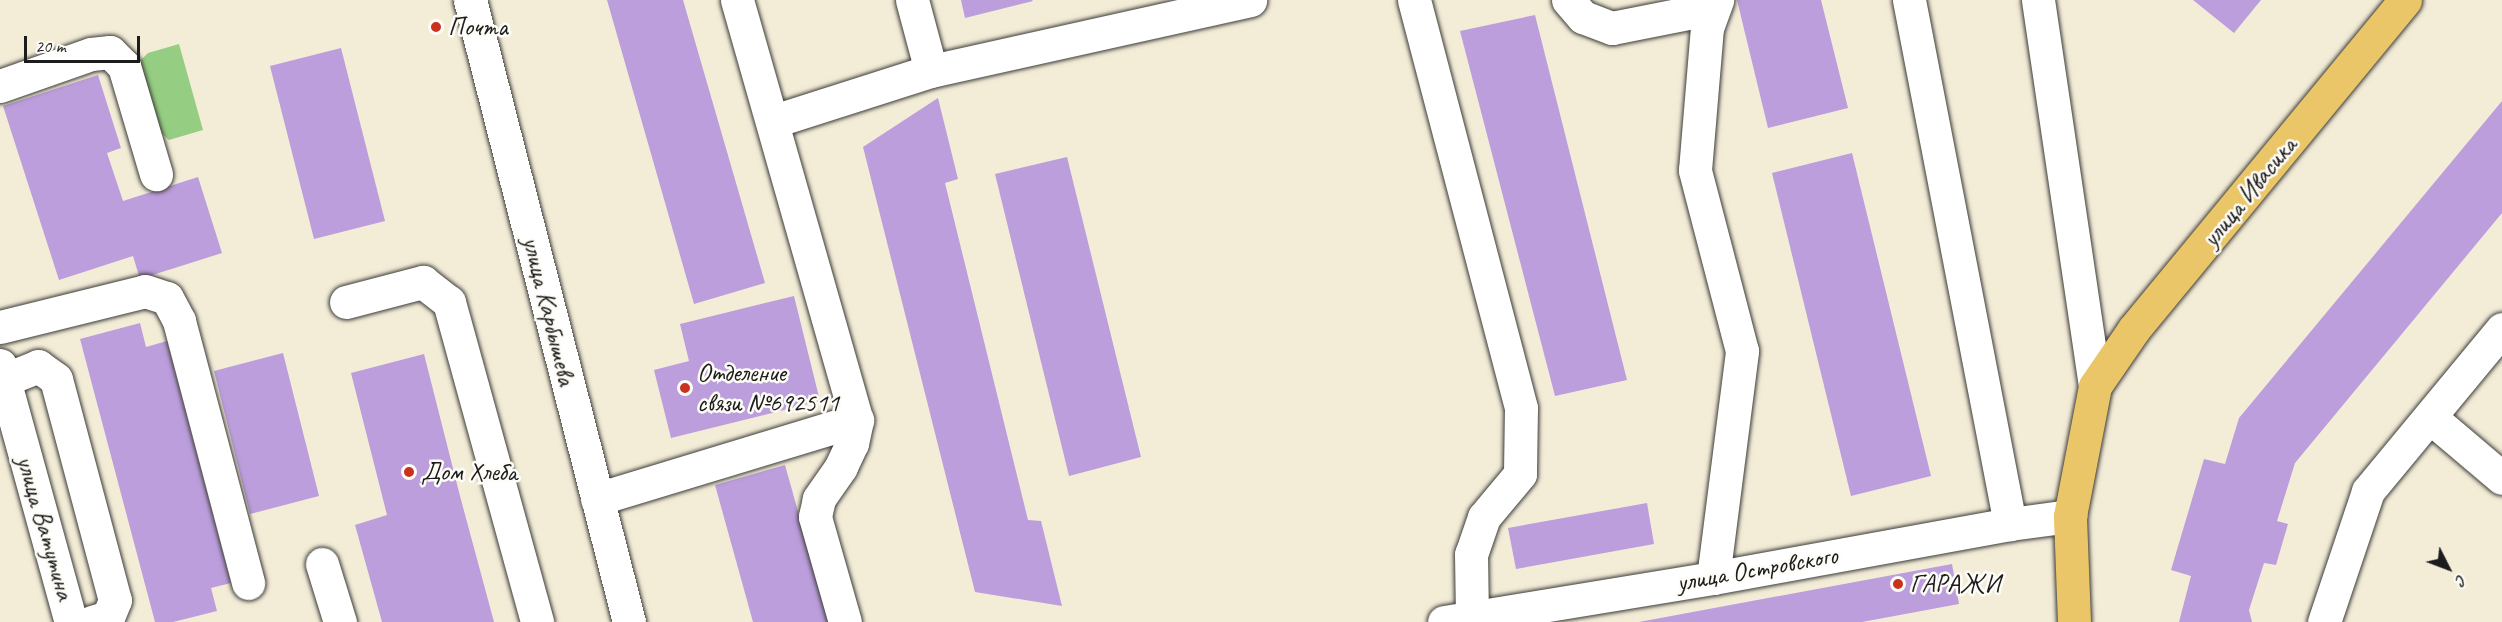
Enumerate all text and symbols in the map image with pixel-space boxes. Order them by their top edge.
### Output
place label: Почта [448,11,508,43]
marker: Почта [429,20,443,34]
scale bar [27,24,142,62]
text: 20 m [35,35,66,57]
street label: улица Ивасика [2195,131,2303,253]
street label: улица Карбышева [516,234,582,388]
place label: Отделение связи №692511 [697,357,839,418]
marker: Отделение связи №692511 [678,381,692,395]
street label: улица Ватутина [9,451,81,605]
place label: Дом Хлеба [421,456,518,488]
marker: Дом Хлеба [402,465,416,479]
north arrow [2418,538,2478,598]
street label: улица Островского [1673,539,1841,599]
place label: ГАРАЖИ [1910,568,2000,600]
text: С [2451,570,2471,590]
marker: ГАРАЖИ [1891,577,1905,591]

